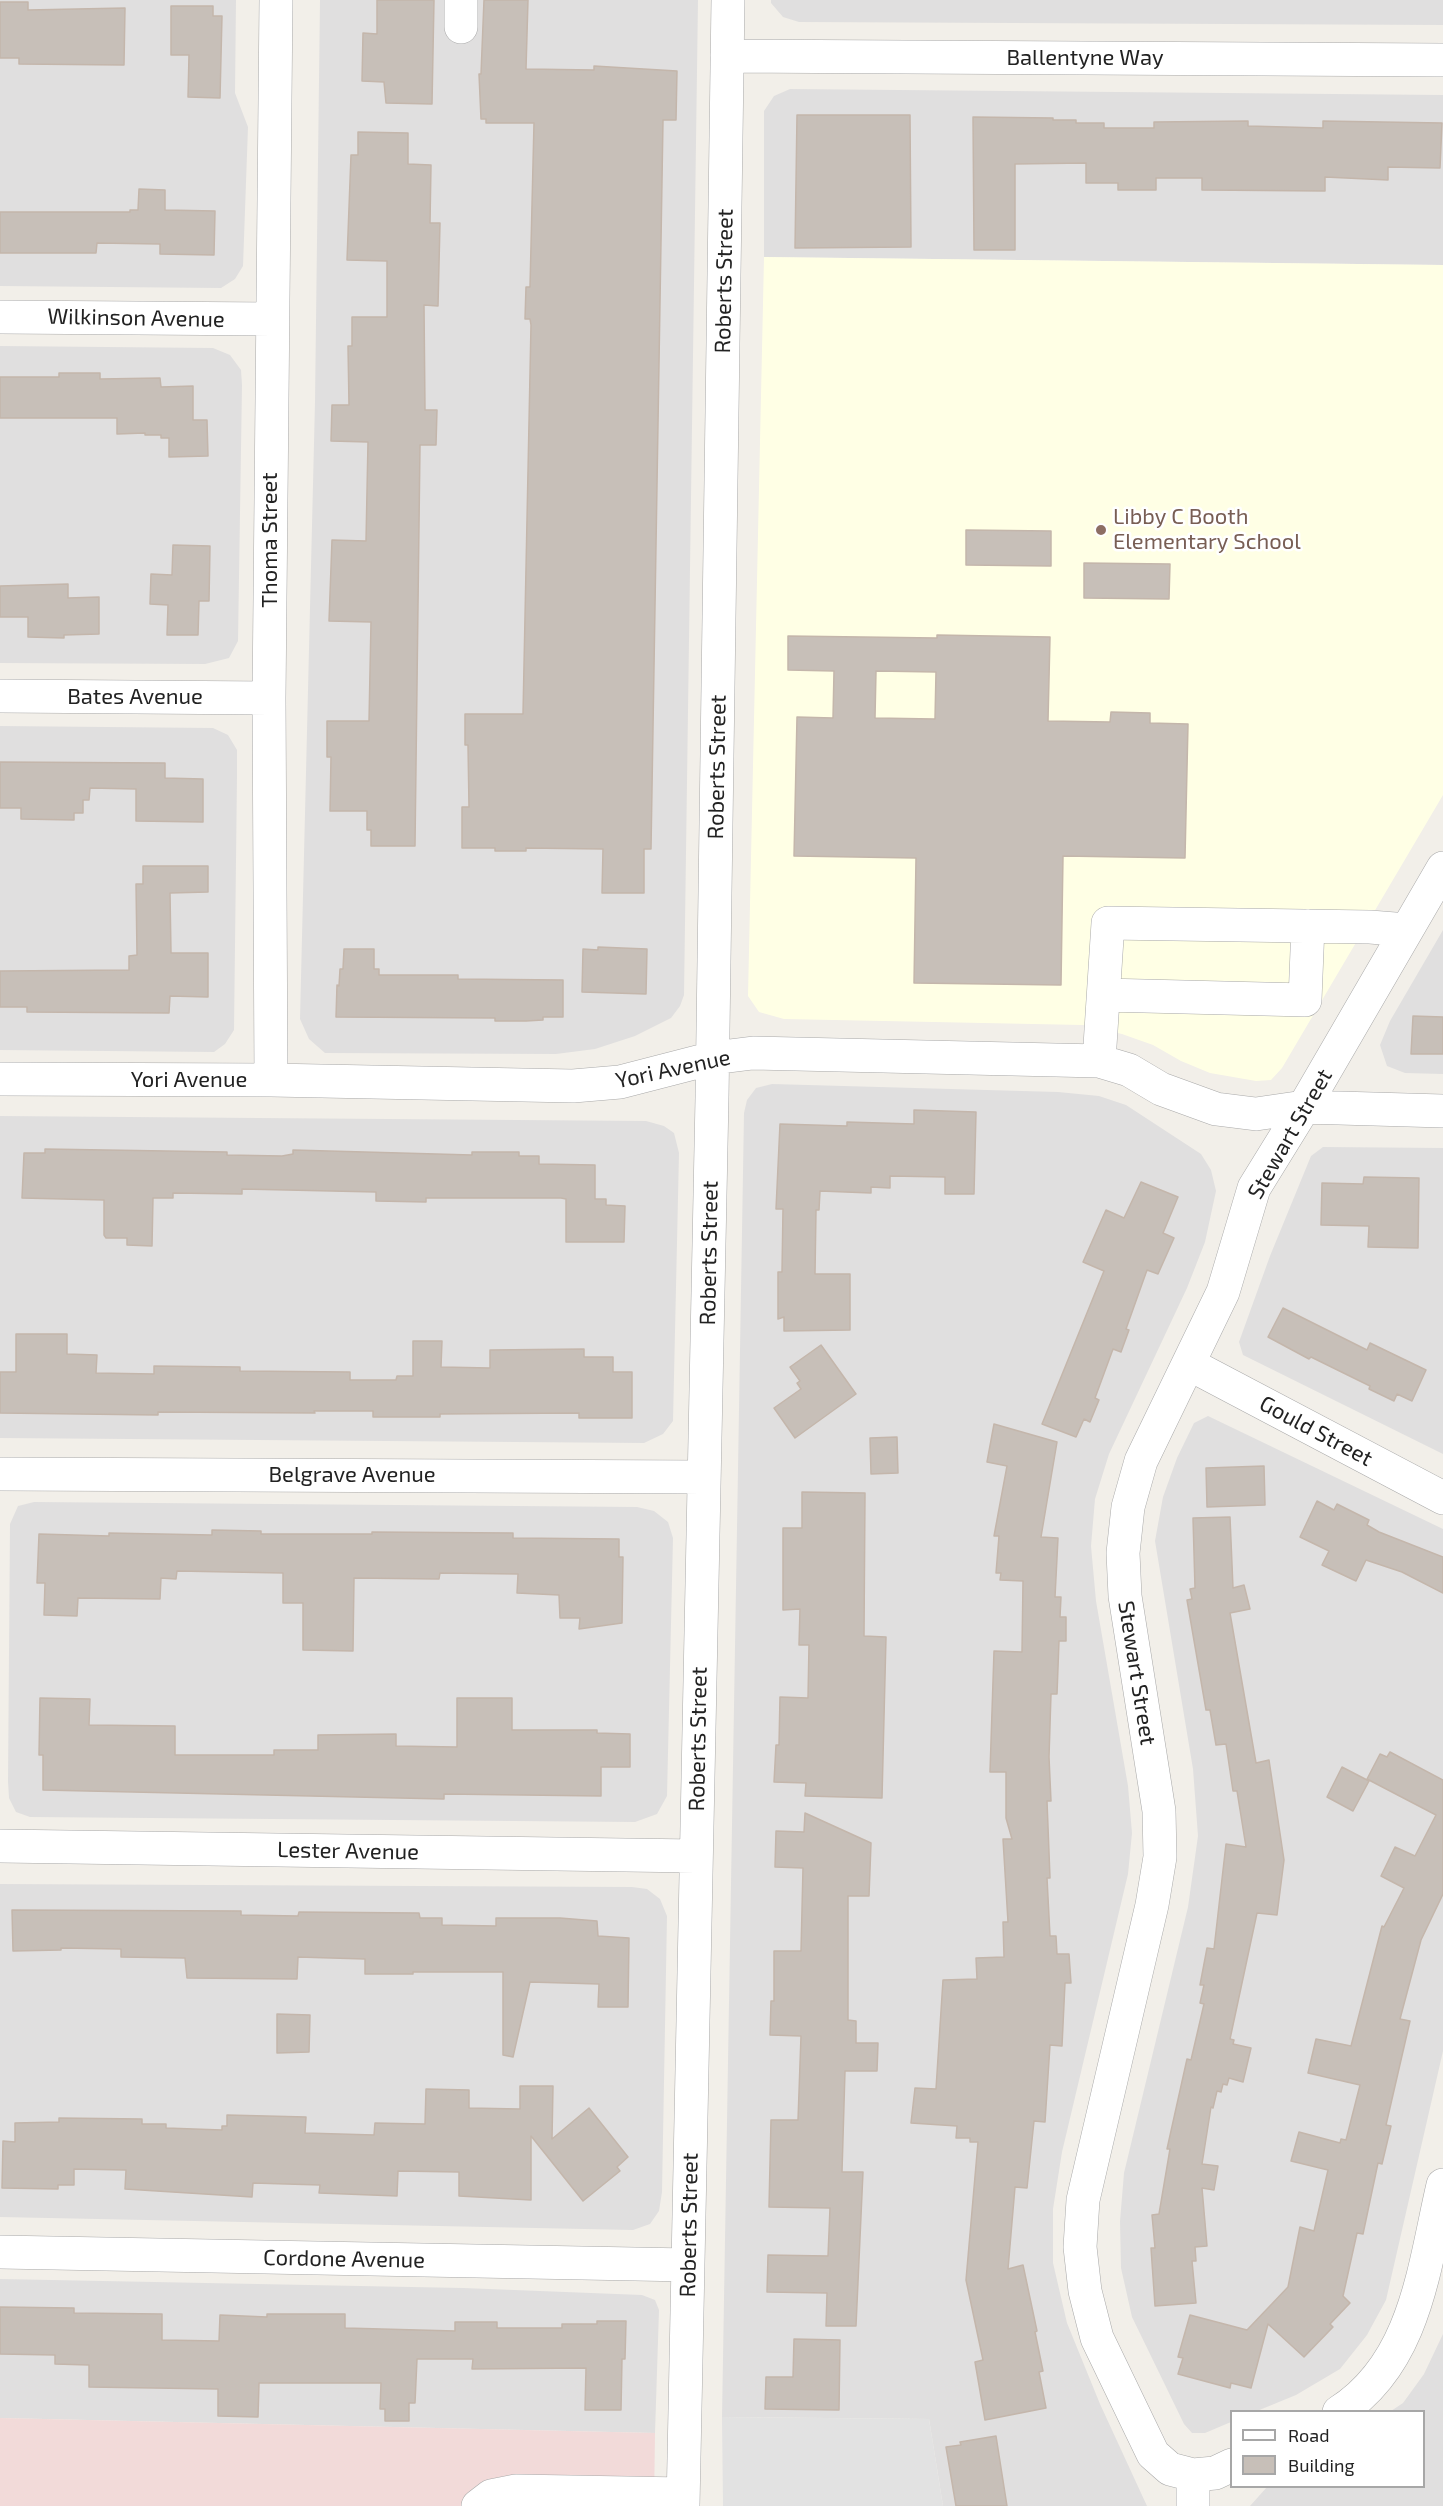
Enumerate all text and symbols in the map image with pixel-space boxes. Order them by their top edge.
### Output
street label: Ballentyne Way [1006,45,1164,71]
street label: Roberts Street [710,208,738,354]
street label: Wilkinson Avenue [47,303,225,333]
street label: Thoma Street [257,472,283,608]
place label: Libby C Booth Elementary School [1113,504,1301,556]
marker: Libby C Booth Elementary School [1094,523,1108,537]
street label: Bates Avenue [67,684,203,710]
street label: Roberts Street [703,694,731,840]
street label: Yori Avenue [613,1044,733,1094]
street label: Stewart Street [1242,1064,1338,1204]
street label: Yori Avenue [131,1067,247,1093]
street label: Roberts Street [695,1180,723,1326]
street label: Gould Street [1255,1390,1377,1472]
street label: Belgrave Avenue [268,1462,436,1488]
street label: Stewart Street [1113,1599,1161,1747]
street label: Roberts Street [684,1666,712,1812]
street label: Lester Avenue [277,1837,419,1865]
street label: Roberts Street [675,2152,703,2298]
street label: Cordone Avenue [263,2244,425,2274]
legend [1230,2410,1425,2488]
text: Road [1288,2424,1329,2446]
text: Building [1288,2454,1355,2476]

